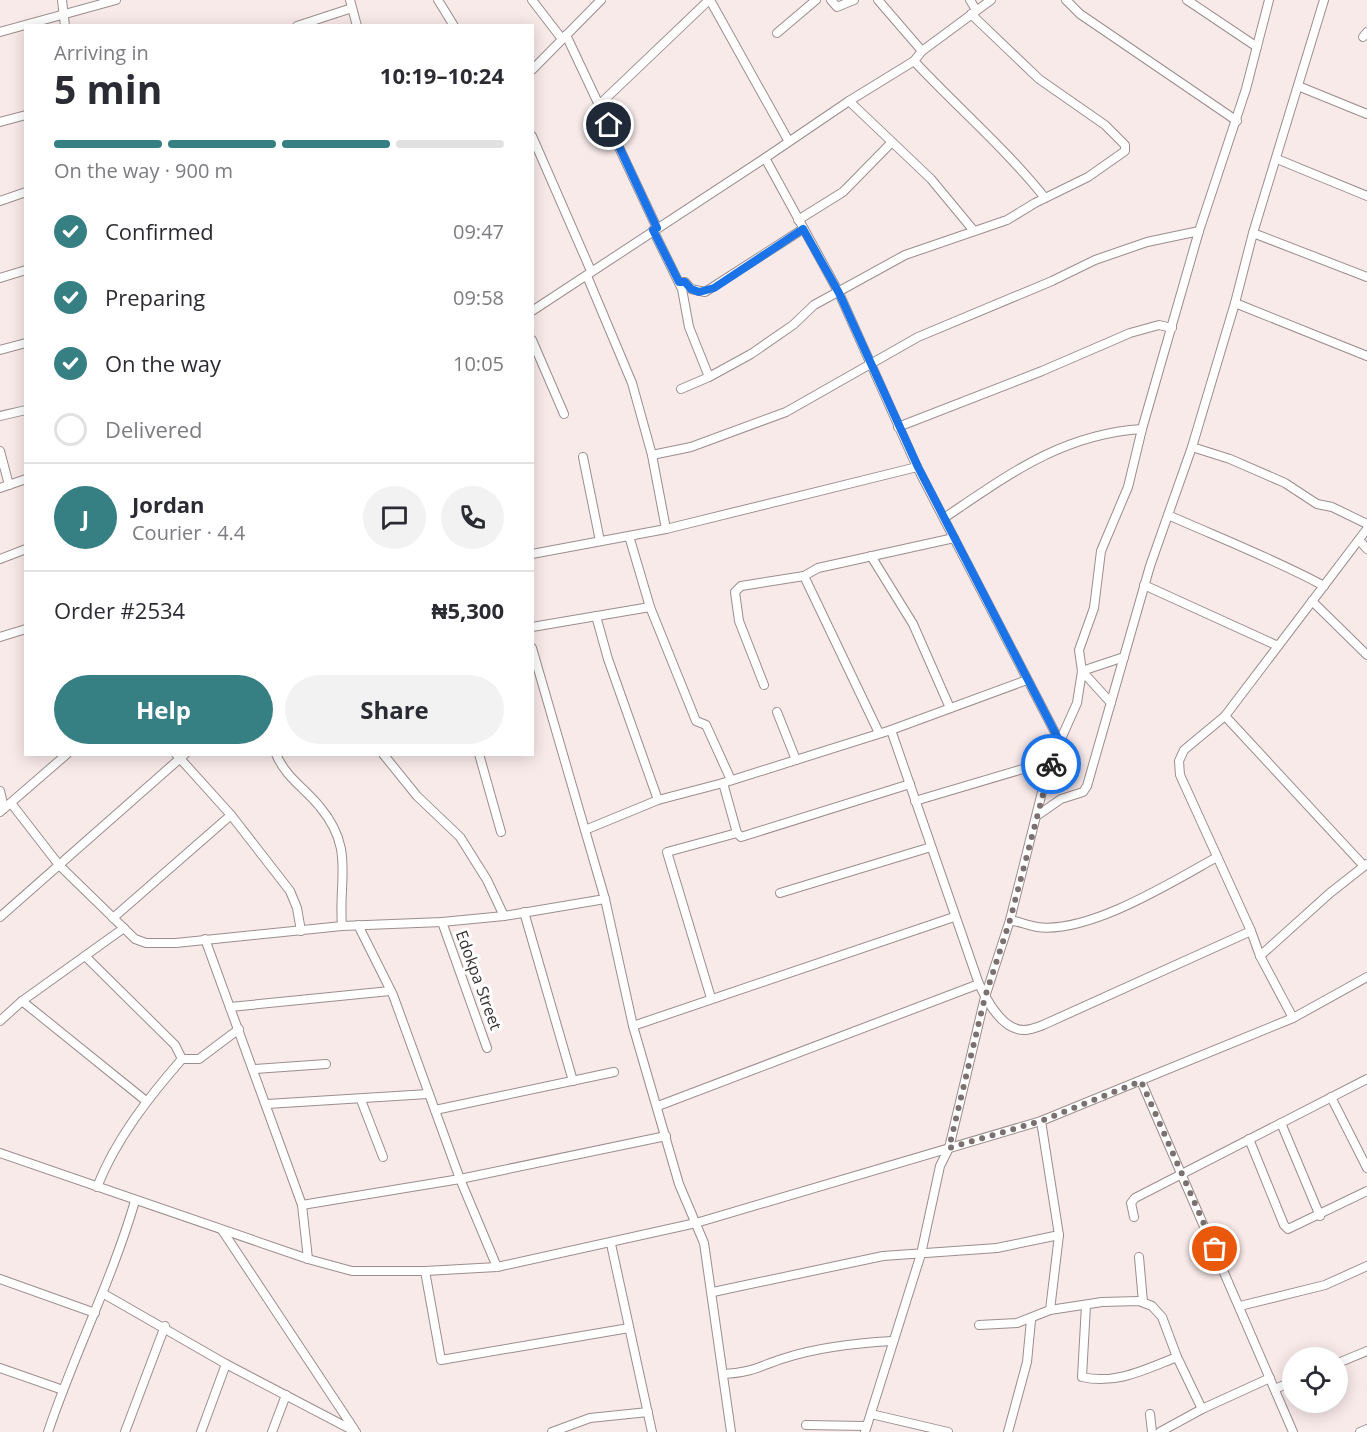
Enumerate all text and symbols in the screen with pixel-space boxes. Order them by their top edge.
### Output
text: Arriving in [54,39,149,66]
text: 10:19–10:24 [380,60,504,90]
text: 5 min [54,62,162,115]
pin [583,99,634,150]
icon: home [592,108,625,141]
text: On the way · 900 m [54,157,233,184]
icon: check [54,215,87,248]
text: Confirmed [105,216,214,246]
text: 09:47 [453,218,504,245]
icon: check [54,281,87,314]
text: Preparing [105,282,205,312]
text: 09:58 [453,284,504,311]
icon: check [54,347,87,380]
text: On the way [105,348,221,378]
text: 10:05 [453,350,504,377]
text: Delivered [105,414,203,444]
button: chat [363,486,426,549]
button: phone [441,486,504,549]
text: Jordan [132,489,205,519]
text: J [82,502,89,532]
text: Courier · 4.4 [132,519,245,546]
text: Order #2534 [54,595,185,625]
text: ₦5,300 [432,595,504,625]
button: Help [54,675,273,744]
button: Share [285,675,504,744]
courier [1021,734,1081,794]
icon: bike [1035,748,1068,781]
street label: Edokpa Street [451,927,507,1033]
pin [1189,1223,1240,1274]
icon: bag [1198,1232,1231,1265]
map controls [1282,1347,1348,1413]
button: locate [1282,1347,1348,1413]

